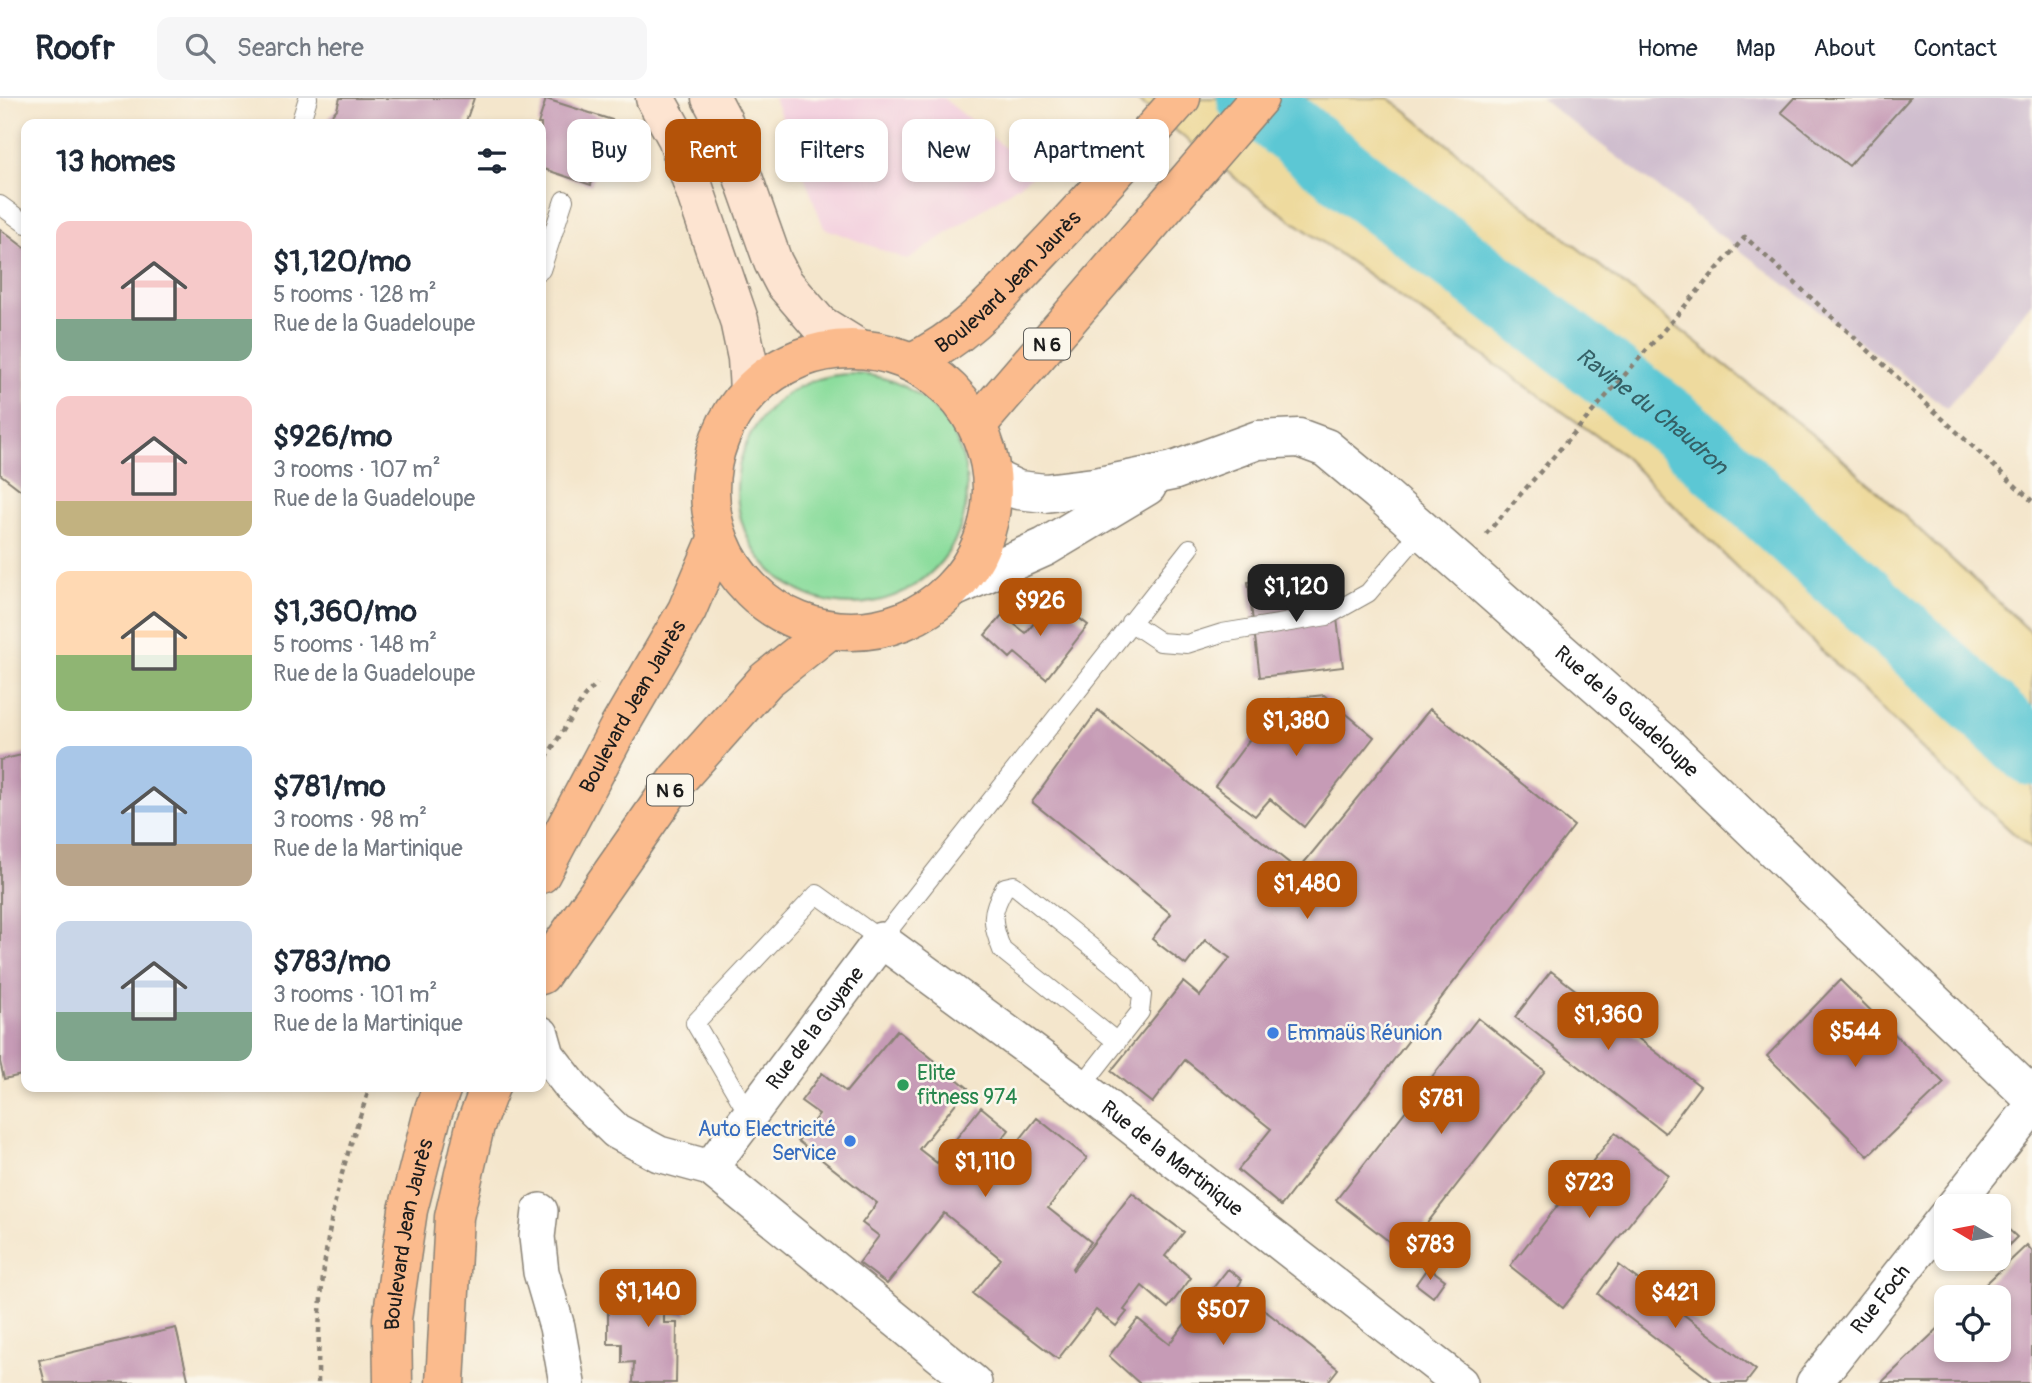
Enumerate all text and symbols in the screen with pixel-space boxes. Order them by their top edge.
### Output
search box [157,17,647,80]
text: Roofr [35,28,115,69]
icon: search [181,29,219,67]
text: Search here [237,32,364,64]
text: Home [1637,34,1698,63]
text: Map [1736,34,1776,63]
text: About [1814,34,1876,63]
text: Contact [1914,34,1997,63]
chip: Buy [567,119,651,182]
chip: Rent [665,119,761,182]
chip: Filters [775,119,888,182]
chip: New [902,119,995,182]
chip: Apartment [1009,119,1169,182]
icon: filters [473,142,511,180]
text: 13 homes [56,143,175,180]
street label: Boulevard Jean Jaurès [930,204,1088,360]
text: $1,120/mo [273,243,411,280]
icon: home [112,249,196,333]
text: 5 rooms · 128 m² [273,280,437,309]
text: Rue de la Guadeloupe [273,309,475,338]
road number: N 6 [1024,328,1070,360]
water label: Ravine du Chaudron [1571,341,1735,482]
text: $926/mo [273,418,392,455]
icon: home [112,424,196,508]
text: 3 rooms · 107 m² [273,455,441,484]
text: Rue de la Guadeloupe [273,484,475,513]
pin: $1,120 [1239,564,1353,624]
text: $1,120 [1264,572,1328,601]
pin: $926 [999,578,1081,638]
text: $926 [1015,586,1065,615]
text: $1,360/mo [273,593,417,630]
icon: home [112,599,196,683]
street label: Boulevard Jean Jaurès [573,615,693,798]
text: 5 rooms · 148 m² [273,630,437,659]
street label: Rue de la Guadeloupe [1549,640,1705,784]
text: Rue de la Guadeloupe [273,659,475,688]
pin: $1,380 [1239,698,1353,758]
text: $1,380 [1262,706,1330,735]
text: $781/mo [273,768,386,805]
icon: home [112,774,196,858]
road number: N 6 [647,775,693,806]
text: 3 rooms · 98 m² [273,805,427,834]
text: Rue de la Martinique [273,834,463,863]
pin: $1,480 [1250,862,1364,921]
text: $1,480 [1273,869,1341,898]
text: $783/mo [273,943,391,980]
icon: home [112,949,196,1033]
street label: Rue de la Guyane [760,961,871,1095]
text: 3 rooms · 101 m² [273,980,437,1009]
pin: $1,360 [1551,992,1665,1052]
text: $1,360 [1573,1000,1643,1029]
text: Rue de la Martinique [273,1009,463,1038]
pin: $544 [1814,1010,1896,1069]
text: $544 [1829,1017,1881,1046]
place label: Emmaüs Réunion [1287,1020,1442,1047]
marker: Emmaüs Réunion [1265,1025,1281,1041]
place label: Elite fitness 974 [917,1060,1017,1111]
pin: $781 [1400,1076,1482,1136]
marker: Elite fitness 974 [895,1077,911,1093]
text: $781 [1418,1084,1464,1113]
street label: Rue de la Martinique [1095,1095,1249,1223]
place label: Auto Electricité Service [698,1116,837,1167]
marker: Auto Electricité Service [842,1133,858,1149]
street label: Boulevard Jean Jaurès [379,1135,440,1330]
pin: $1,110 [928,1140,1042,1199]
text: $1,110 [955,1147,1016,1176]
pin: $723 [1548,1160,1630,1220]
text: $723 [1564,1168,1614,1197]
north arrow [1934,1194,2011,1270]
map controls [1934,1194,2011,1362]
pin: $783 [1389,1222,1471,1282]
text: $783 [1405,1230,1455,1259]
street label: Rue Foch [1845,1259,1916,1340]
pin: $1,140 [591,1270,705,1329]
pin: $421 [1634,1270,1716,1330]
text: $1,140 [615,1277,681,1306]
text: $421 [1651,1278,1699,1307]
button: locate [1934,1285,2011,1362]
pin: $507 [1182,1288,1264,1347]
text: $507 [1197,1295,1249,1324]

